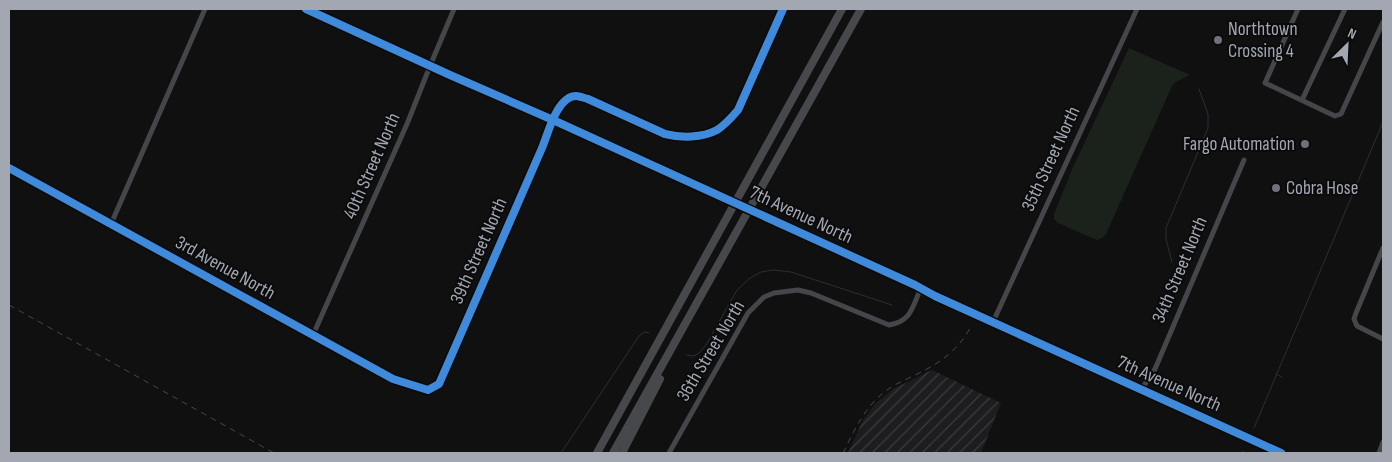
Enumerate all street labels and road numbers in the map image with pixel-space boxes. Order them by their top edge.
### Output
street label: 35th Street North [1017,103,1085,215]
street label: 40th Street North [338,109,406,223]
street label: 7th Avenue North [746,181,856,249]
street label: 39th Street North [445,194,513,308]
street label: 34th Street North [1147,213,1213,327]
street label: 3rd Avenue North [171,231,279,305]
street label: 36th Street North [672,296,750,406]
street label: 7th Avenue North [1113,351,1225,417]

